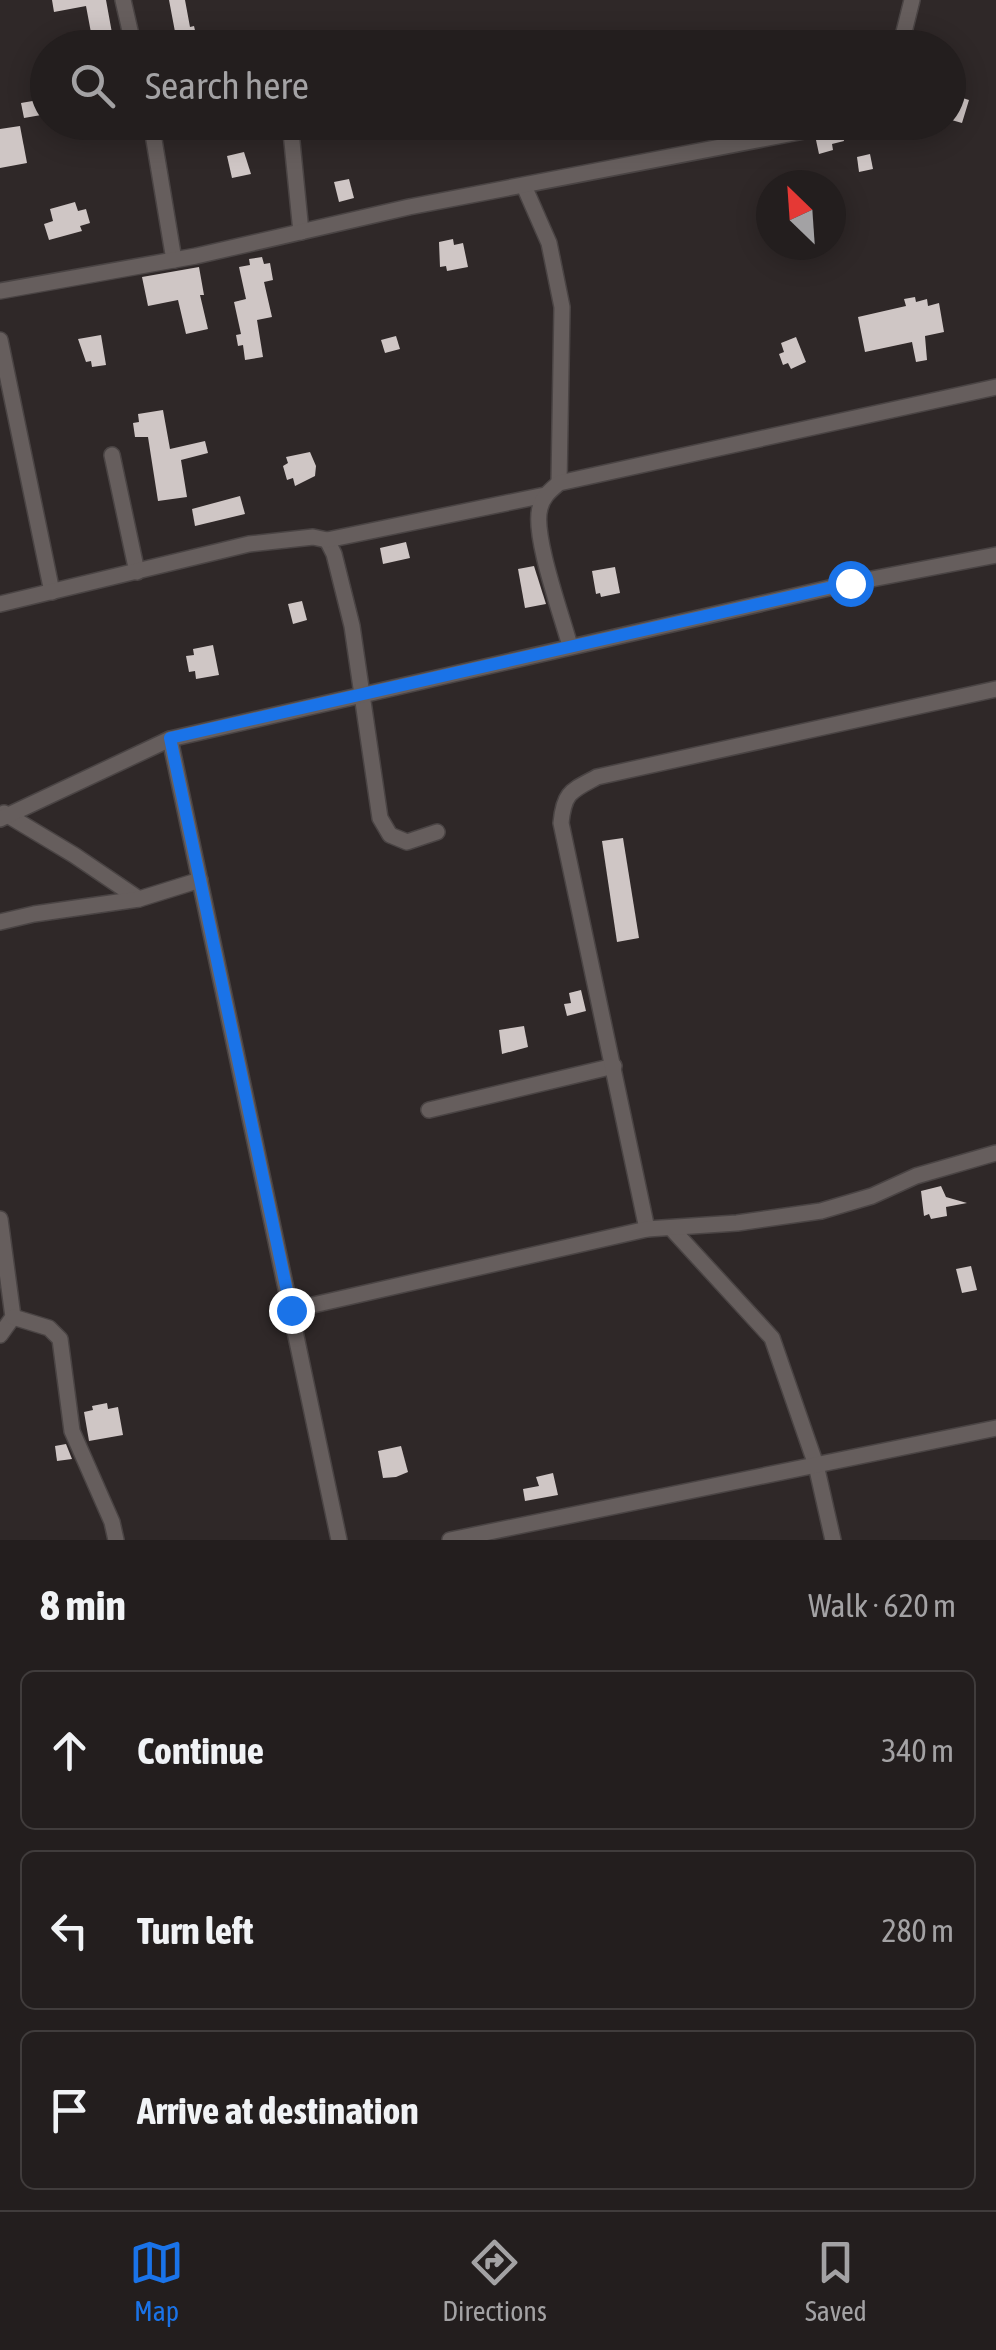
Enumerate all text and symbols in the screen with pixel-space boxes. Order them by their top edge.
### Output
search box [30,30,966,140]
icon: search [65,58,120,113]
text: Search here [145,64,309,107]
north arrow [756,170,846,260]
route start [828,561,874,607]
route end [269,1288,315,1334]
text: 8 min [40,1581,126,1629]
text: Walk · 620 m [808,1587,956,1624]
icon: ahead [42,1723,97,1778]
text: Continue [137,1729,264,1772]
text: 340 m [881,1732,954,1769]
icon: left [42,1903,97,1958]
text: Turn left [137,1909,253,1952]
text: 280 m [881,1912,954,1949]
icon: arrive [42,2083,97,2138]
text: Arrive at destination [137,2089,419,2132]
tab: Map [129,2235,184,2327]
tab: Directions [442,2235,547,2327]
tab: Saved [805,2235,867,2327]

